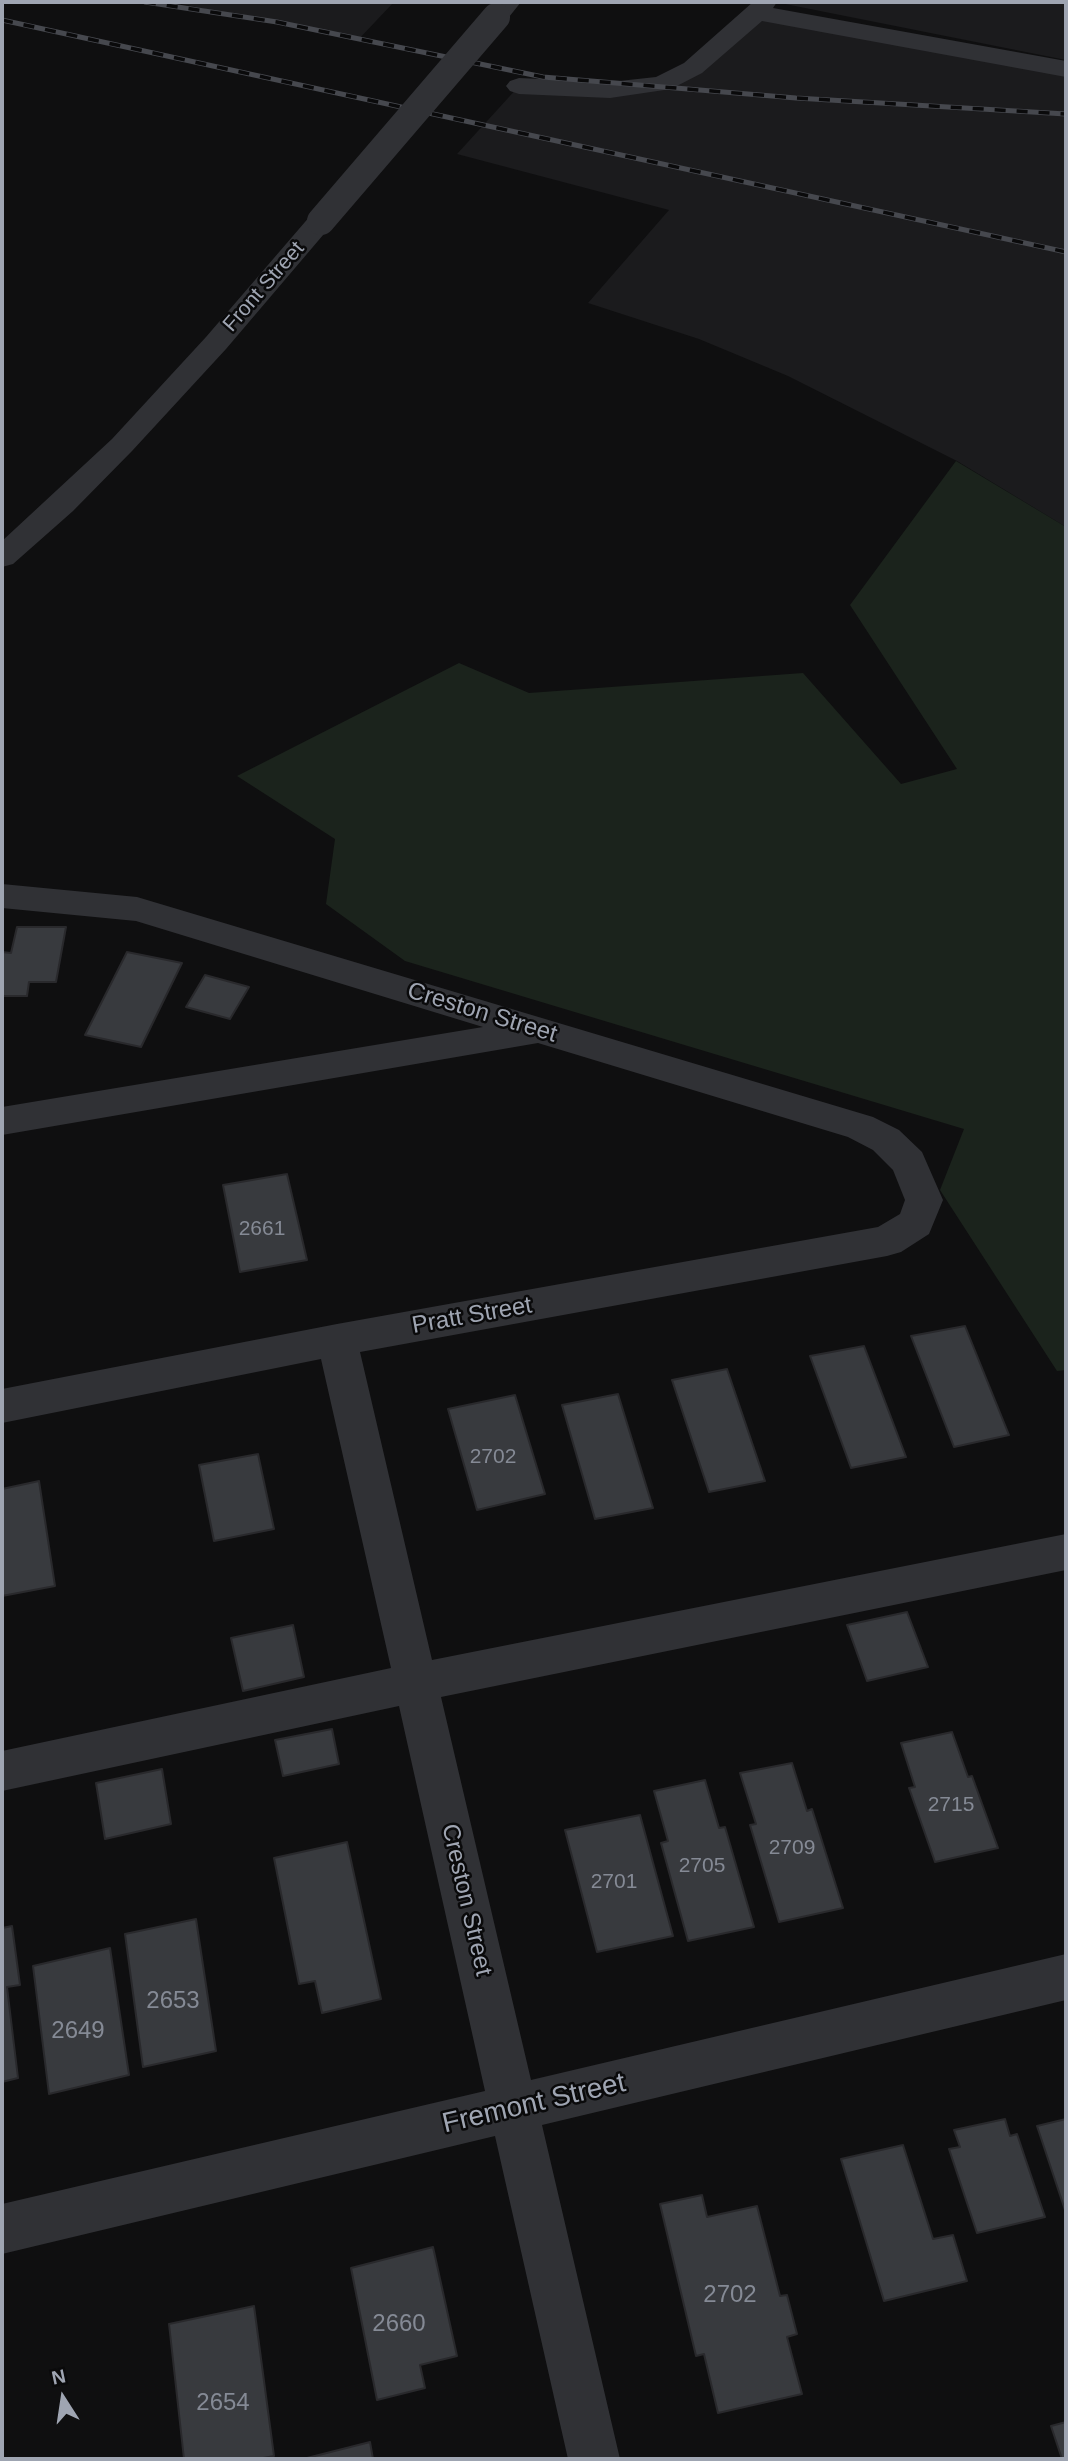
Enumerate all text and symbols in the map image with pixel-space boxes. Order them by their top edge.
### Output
street label: Front Street [218,237,310,337]
street label: Creston Street [404,977,560,1049]
house number: 2661 [239,1216,285,1242]
street label: Pratt Street [410,1291,534,1341]
house number: 2702 [470,1444,516,1470]
house number: 2715 [928,1792,974,1818]
street label: Creston Street [435,1821,497,1979]
house number: 2709 [769,1835,815,1861]
house number: 2705 [679,1853,725,1879]
house number: 2701 [591,1869,637,1895]
house number: 2653 [146,1987,200,2015]
house number: 2649 [51,2017,105,2045]
street label: Fremont Street [439,2067,629,2141]
house number: 2702 [703,2281,757,2309]
house number: 2660 [372,2310,426,2338]
north arrow [28,2363,98,2433]
text: N [50,2365,67,2389]
house number: 2654 [196,2389,250,2417]

